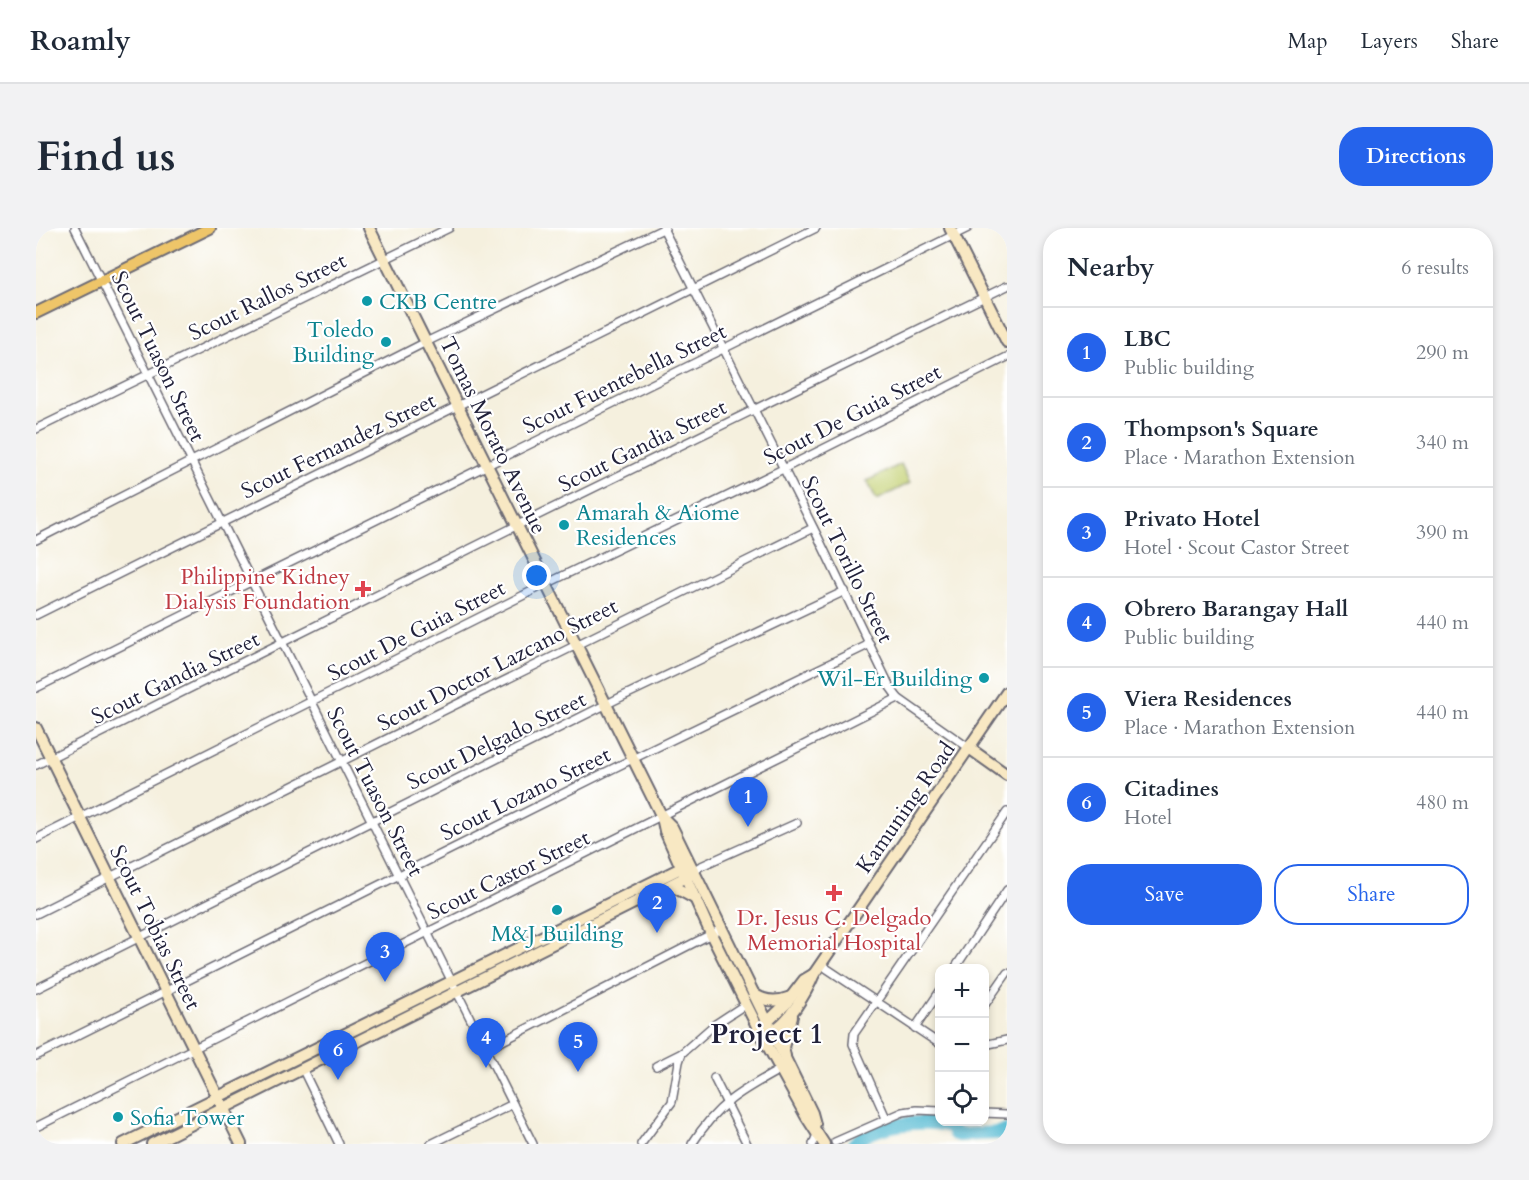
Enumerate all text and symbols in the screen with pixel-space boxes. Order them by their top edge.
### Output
text: Roamly [30,22,131,60]
text: Map [1288,27,1328,56]
text: Layers [1361,27,1418,56]
text: Share [1451,27,1499,56]
button: Directions [1339,127,1493,186]
text: Find us [36,128,176,185]
street label: Scout Rallos Street [184,246,351,348]
text: Nearby [1067,250,1155,285]
text: 6 results [1401,254,1469,281]
street label: Scout Tuason Street [104,266,212,447]
place label: CKB Centre [379,287,497,317]
marker: CKB Centre [360,294,374,308]
place label: Toledo Building [292,315,375,370]
street label: Scout Fuentebella Street [518,316,731,441]
text: LBC [1124,324,1171,354]
street label: Tomas Morato Avenue [432,332,554,539]
marker: Toledo Building [379,335,393,349]
text: 1 [1081,339,1092,366]
text: 290 m [1416,339,1469,366]
text: Public building [1124,354,1254,381]
street label: Scout De Guia Street [758,357,946,473]
street label: Scout Fernandez Street [236,386,441,506]
street label: Scout Gandia Street [553,392,732,500]
text: Thompson's Square [1124,414,1319,444]
text: 2 [1081,429,1092,456]
text: 340 m [1416,429,1469,456]
text: Place · Marathon Extension [1124,444,1355,471]
street label: Scout Torillo Street [794,471,901,648]
place label: Amarah & Aiome Residences [576,498,740,553]
text: Privato Hotel [1124,504,1260,534]
marker: Amarah & Aiome Residences [557,518,571,532]
text: 3 [1081,519,1092,546]
text: 390 m [1416,519,1469,546]
text: Hotel · Scout Castor Street [1124,534,1349,561]
your location [522,561,551,590]
place label: Philippine Kidney Dialysis Foundation [165,562,350,617]
street label: Scout De Guia Street [322,573,510,689]
marker: Philippine Kidney Dialysis Foundation [354,580,372,598]
street label: Scout Doctor Lazcano Street [372,591,623,739]
text: Obrero Barangay Hall [1124,594,1348,624]
text: 4 [1081,609,1092,636]
text: 440 m [1416,609,1469,636]
street label: Scout Gandia Street [86,624,265,732]
text: Public building [1124,624,1254,651]
place label: Wil-Er Building [816,664,973,694]
marker: Wil-Er Building [977,671,991,685]
text: Viera Residences [1124,684,1292,714]
street label: Scout Delgado Street [402,685,591,797]
text: 5 [1081,699,1092,726]
text: 440 m [1416,699,1469,726]
street label: Scout Tuason Street [319,702,431,881]
text: Place · Marathon Extension [1124,714,1355,741]
street label: Kamuning Road [849,736,963,879]
street label: Scout Lozano Street [435,740,615,848]
text: Citadines [1124,774,1219,804]
pin: 1 [728,778,768,827]
text: 6 [1081,789,1092,816]
text: 480 m [1416,789,1469,816]
text: Hotel [1124,804,1172,831]
street label: Scout Castor Street [422,823,595,927]
street label: Scout Tobias Street [102,840,208,1015]
button: Save [1067,864,1262,925]
button: Share [1274,864,1469,925]
pin: 2 [638,884,676,933]
marker: Dr. Jesus C. Delgado Memorial Hospital [825,884,843,902]
marker: M&J Building [550,903,564,917]
place label: Dr. Jesus C. Delgado Memorial Hospital [737,903,931,958]
place label: M&J Building [491,919,624,949]
pin: 3 [366,932,404,982]
map controls [935,964,989,1126]
button: + [935,964,989,1018]
district label: Project 1 [710,1015,824,1053]
pin: 4 [466,1018,506,1068]
button: − [935,1018,989,1072]
pin: 5 [558,1022,598,1072]
pin: 6 [318,1030,358,1080]
button: locate [935,1072,989,1126]
place label: Sofia Tower [130,1103,245,1133]
marker: Sofia Tower [111,1110,125,1124]

